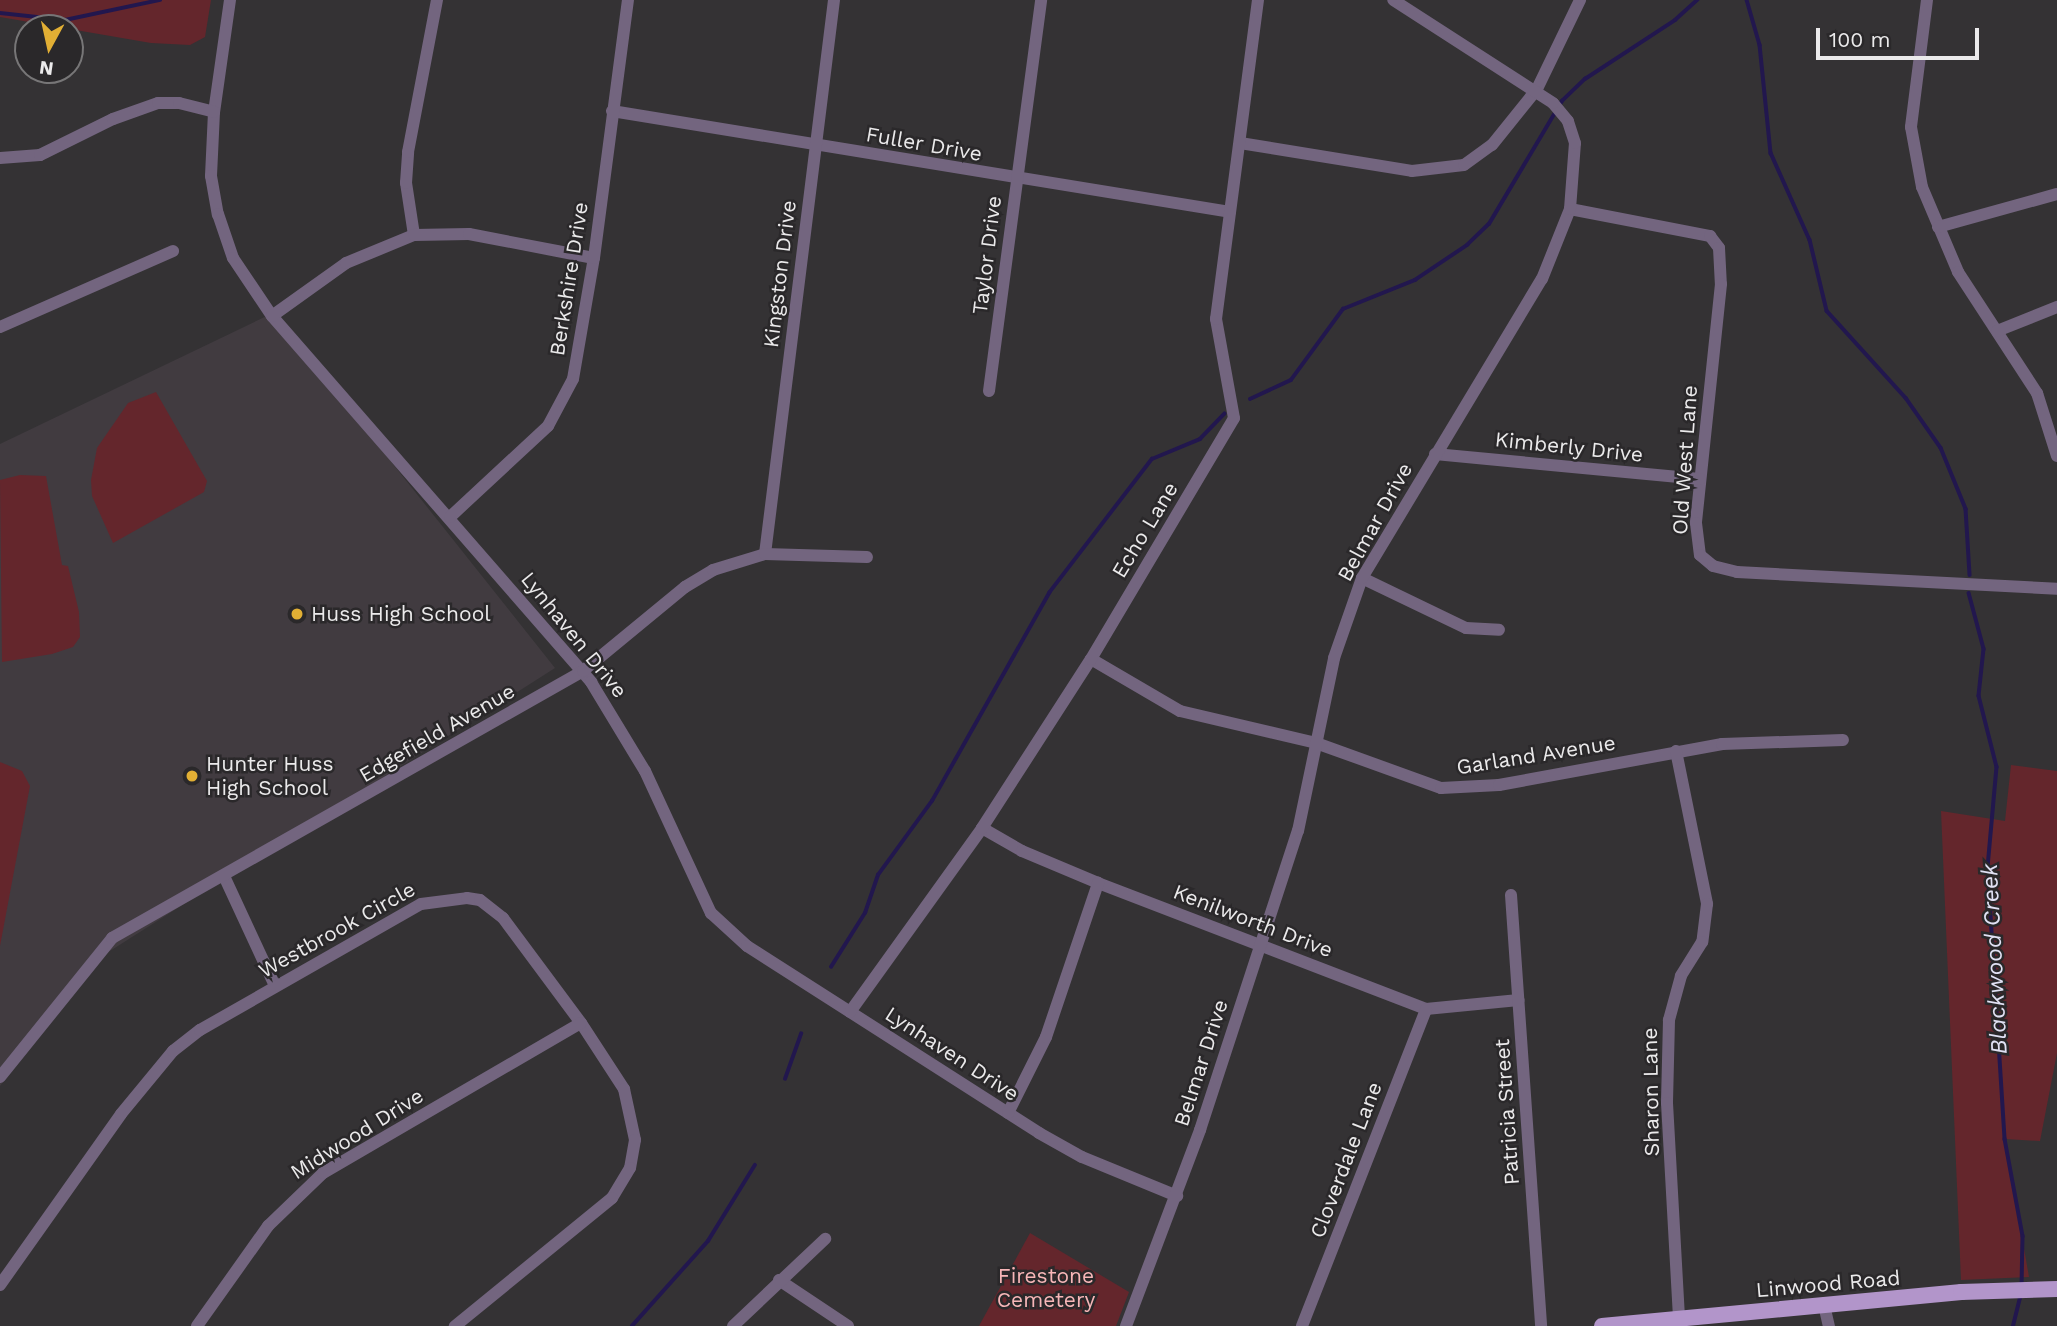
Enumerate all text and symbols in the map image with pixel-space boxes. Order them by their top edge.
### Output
north arrow [14,14,84,84]
scale bar [1819,14,1982,58]
text: 100 m [1829,27,1891,52]
text: N [38,56,55,81]
street label: Fuller Drive [864,121,984,167]
street label: Taylor Drive [967,194,1007,316]
street label: Kingston Drive [758,199,802,349]
street label: Berkshire Drive [544,200,594,358]
street label: Old West Lane [1667,384,1703,536]
street label: Kimberly Drive [1493,427,1645,467]
street label: Belmar Drive [1332,458,1418,586]
street label: Echo Lane [1107,478,1183,582]
street label: Lynhaven Drive [516,567,632,703]
place label: Huss High School [311,601,491,627]
marker: Huss High School [289,606,305,622]
street label: Edgefield Avenue [354,678,520,788]
street label: Garland Avenue [1454,730,1618,780]
place label: Hunter Huss High School [206,751,334,801]
marker: Hunter Huss High School [184,768,200,784]
water label: Blackwood Creek [1976,863,2014,1055]
street label: Westbrook Circle [254,876,420,984]
street label: Kenilworth Drive [1170,879,1336,963]
street label: Belmar Drive [1169,996,1233,1130]
street label: Lynhaven Drive [880,1001,1024,1107]
street label: Sharon Lane [1637,1027,1665,1157]
street label: Patricia Street [1489,1038,1525,1186]
street label: Cloverdale Lane [1305,1078,1387,1242]
street label: Midwood Drive [286,1083,428,1185]
park label: Firestone Cemetery [997,1263,1095,1313]
street label: Linwood Road [1755,1265,1901,1303]

